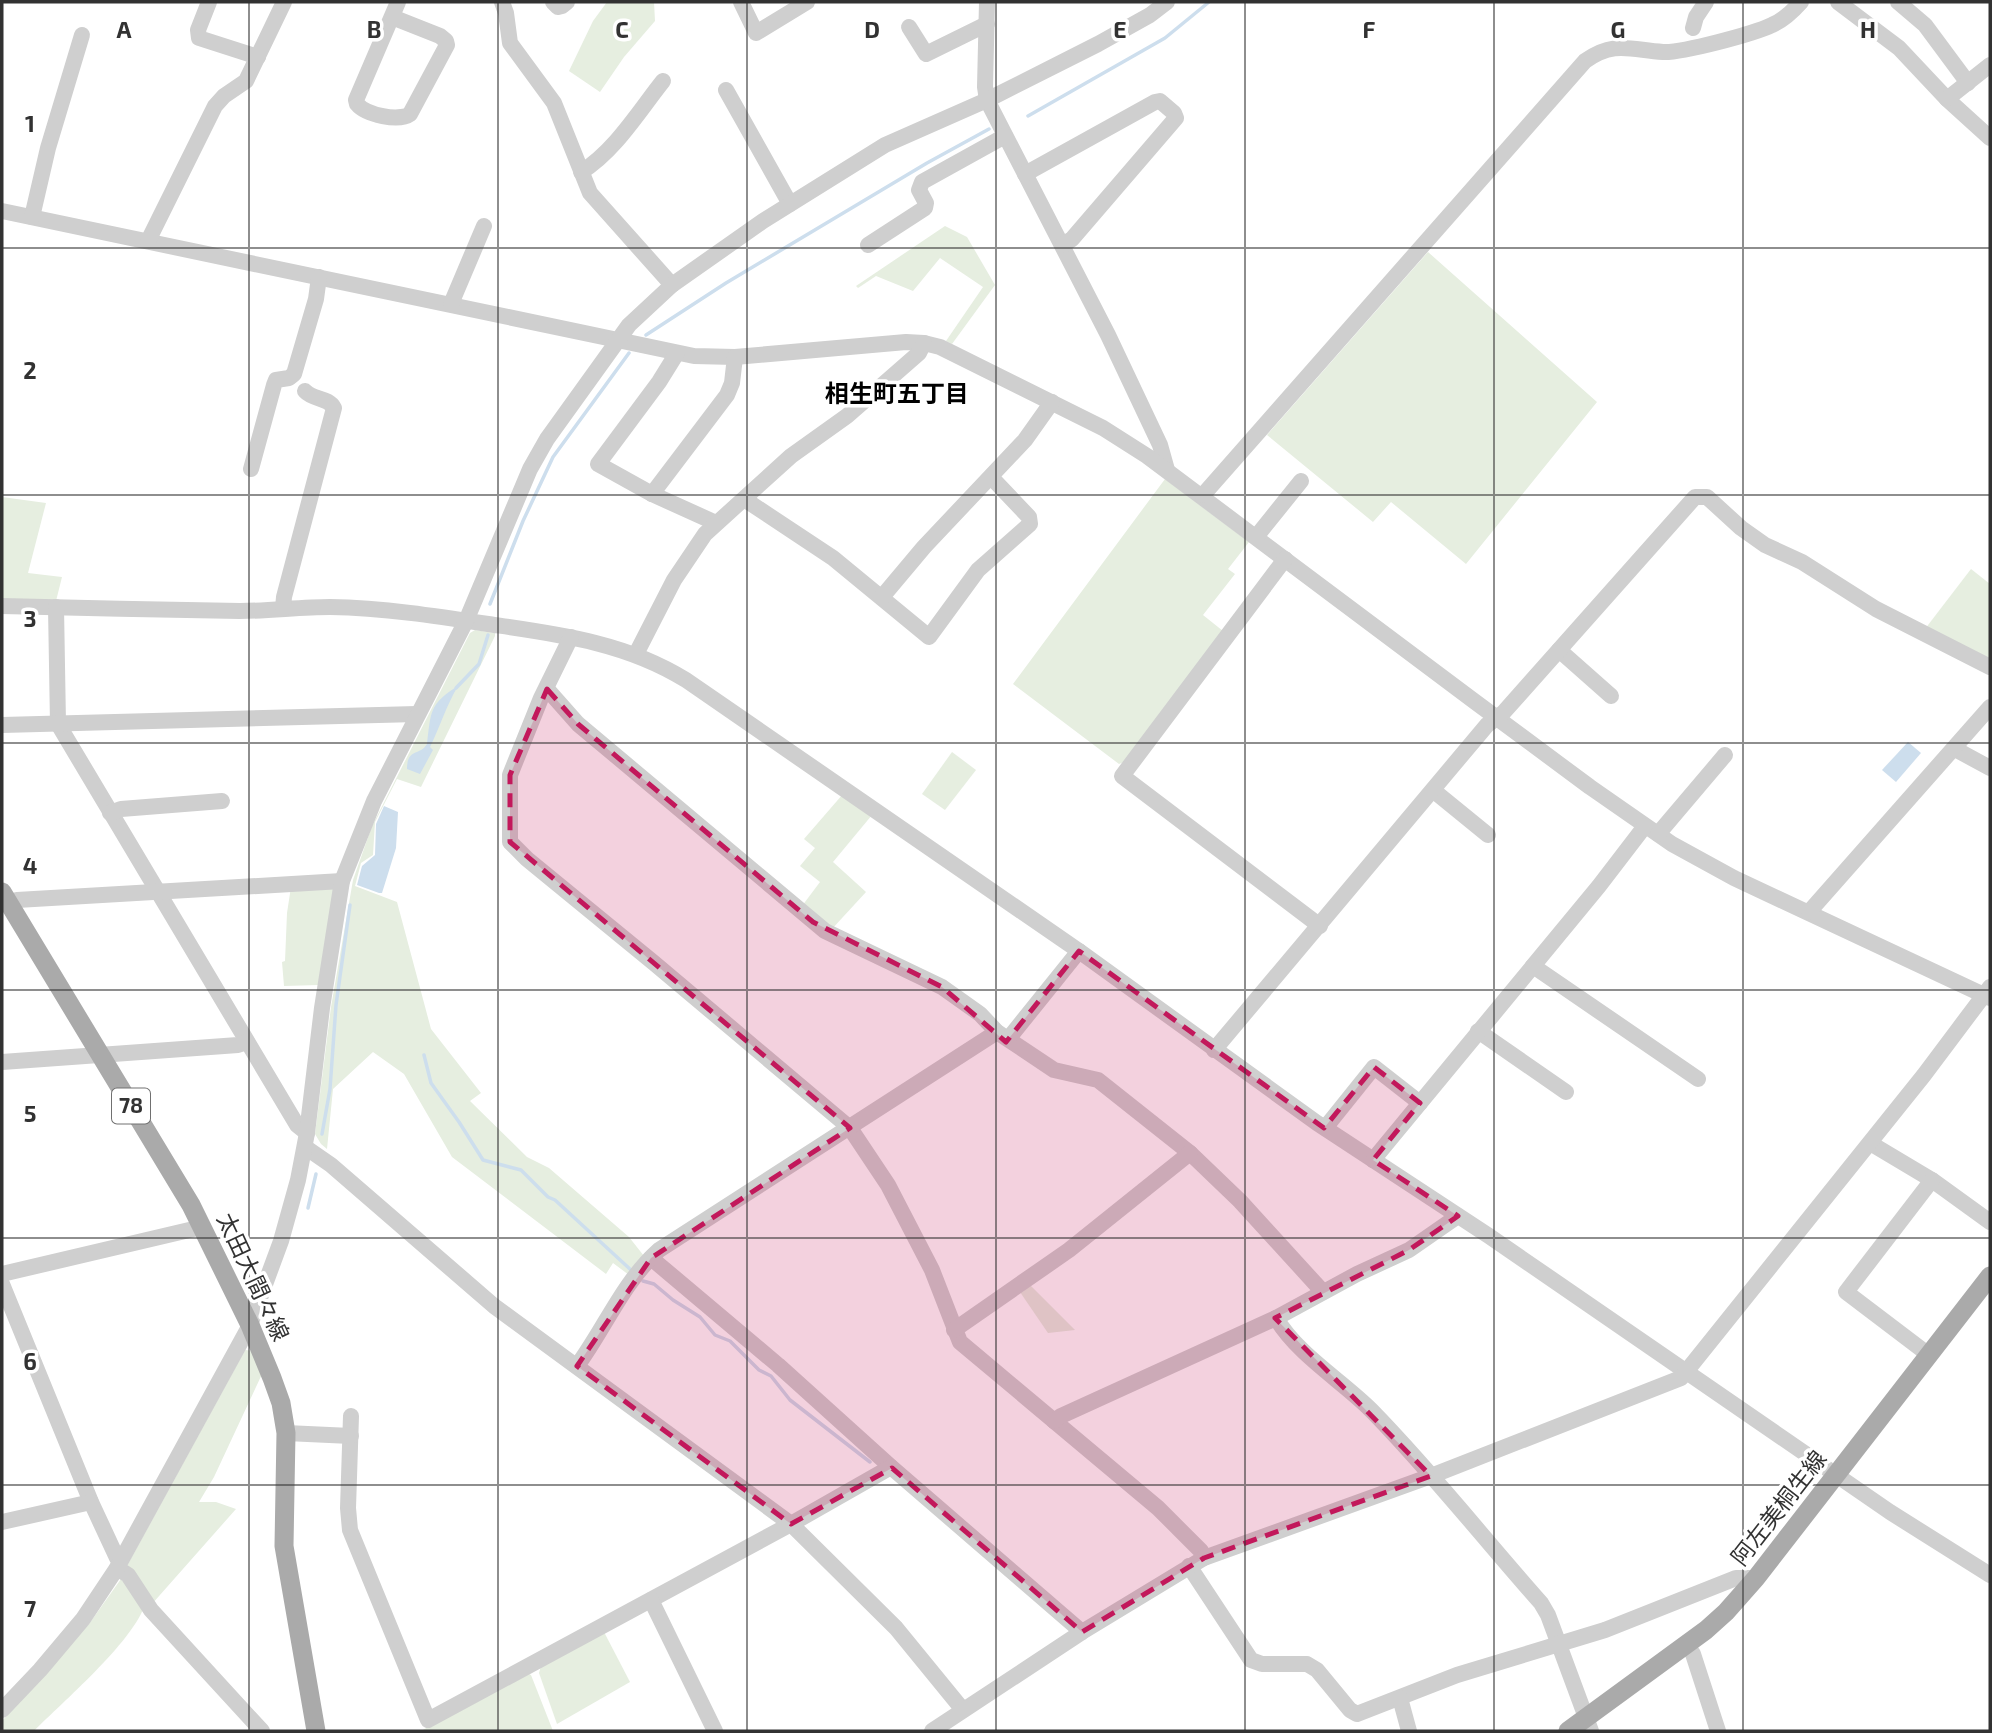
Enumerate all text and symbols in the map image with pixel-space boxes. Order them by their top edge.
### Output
text: A [116,15,132,43]
text: B [367,15,381,43]
text: C [615,15,629,43]
text: D [864,15,880,43]
text: E [1113,15,1127,43]
text: F [1363,15,1376,43]
text: G [1611,15,1625,43]
text: H [1860,15,1876,43]
text: 1 [25,109,35,137]
text: 2 [23,356,37,384]
district label: 相生町五丁目 [825,378,969,407]
text: 3 [23,604,37,632]
text: 4 [23,851,37,879]
road number: 78 [112,1088,150,1124]
text: 5 [24,1099,36,1127]
street label: 太田大間々線 [212,1208,296,1345]
text: 6 [23,1347,37,1375]
street label: 阿左美桐生線 [1725,1444,1832,1570]
text: 7 [24,1594,36,1622]

